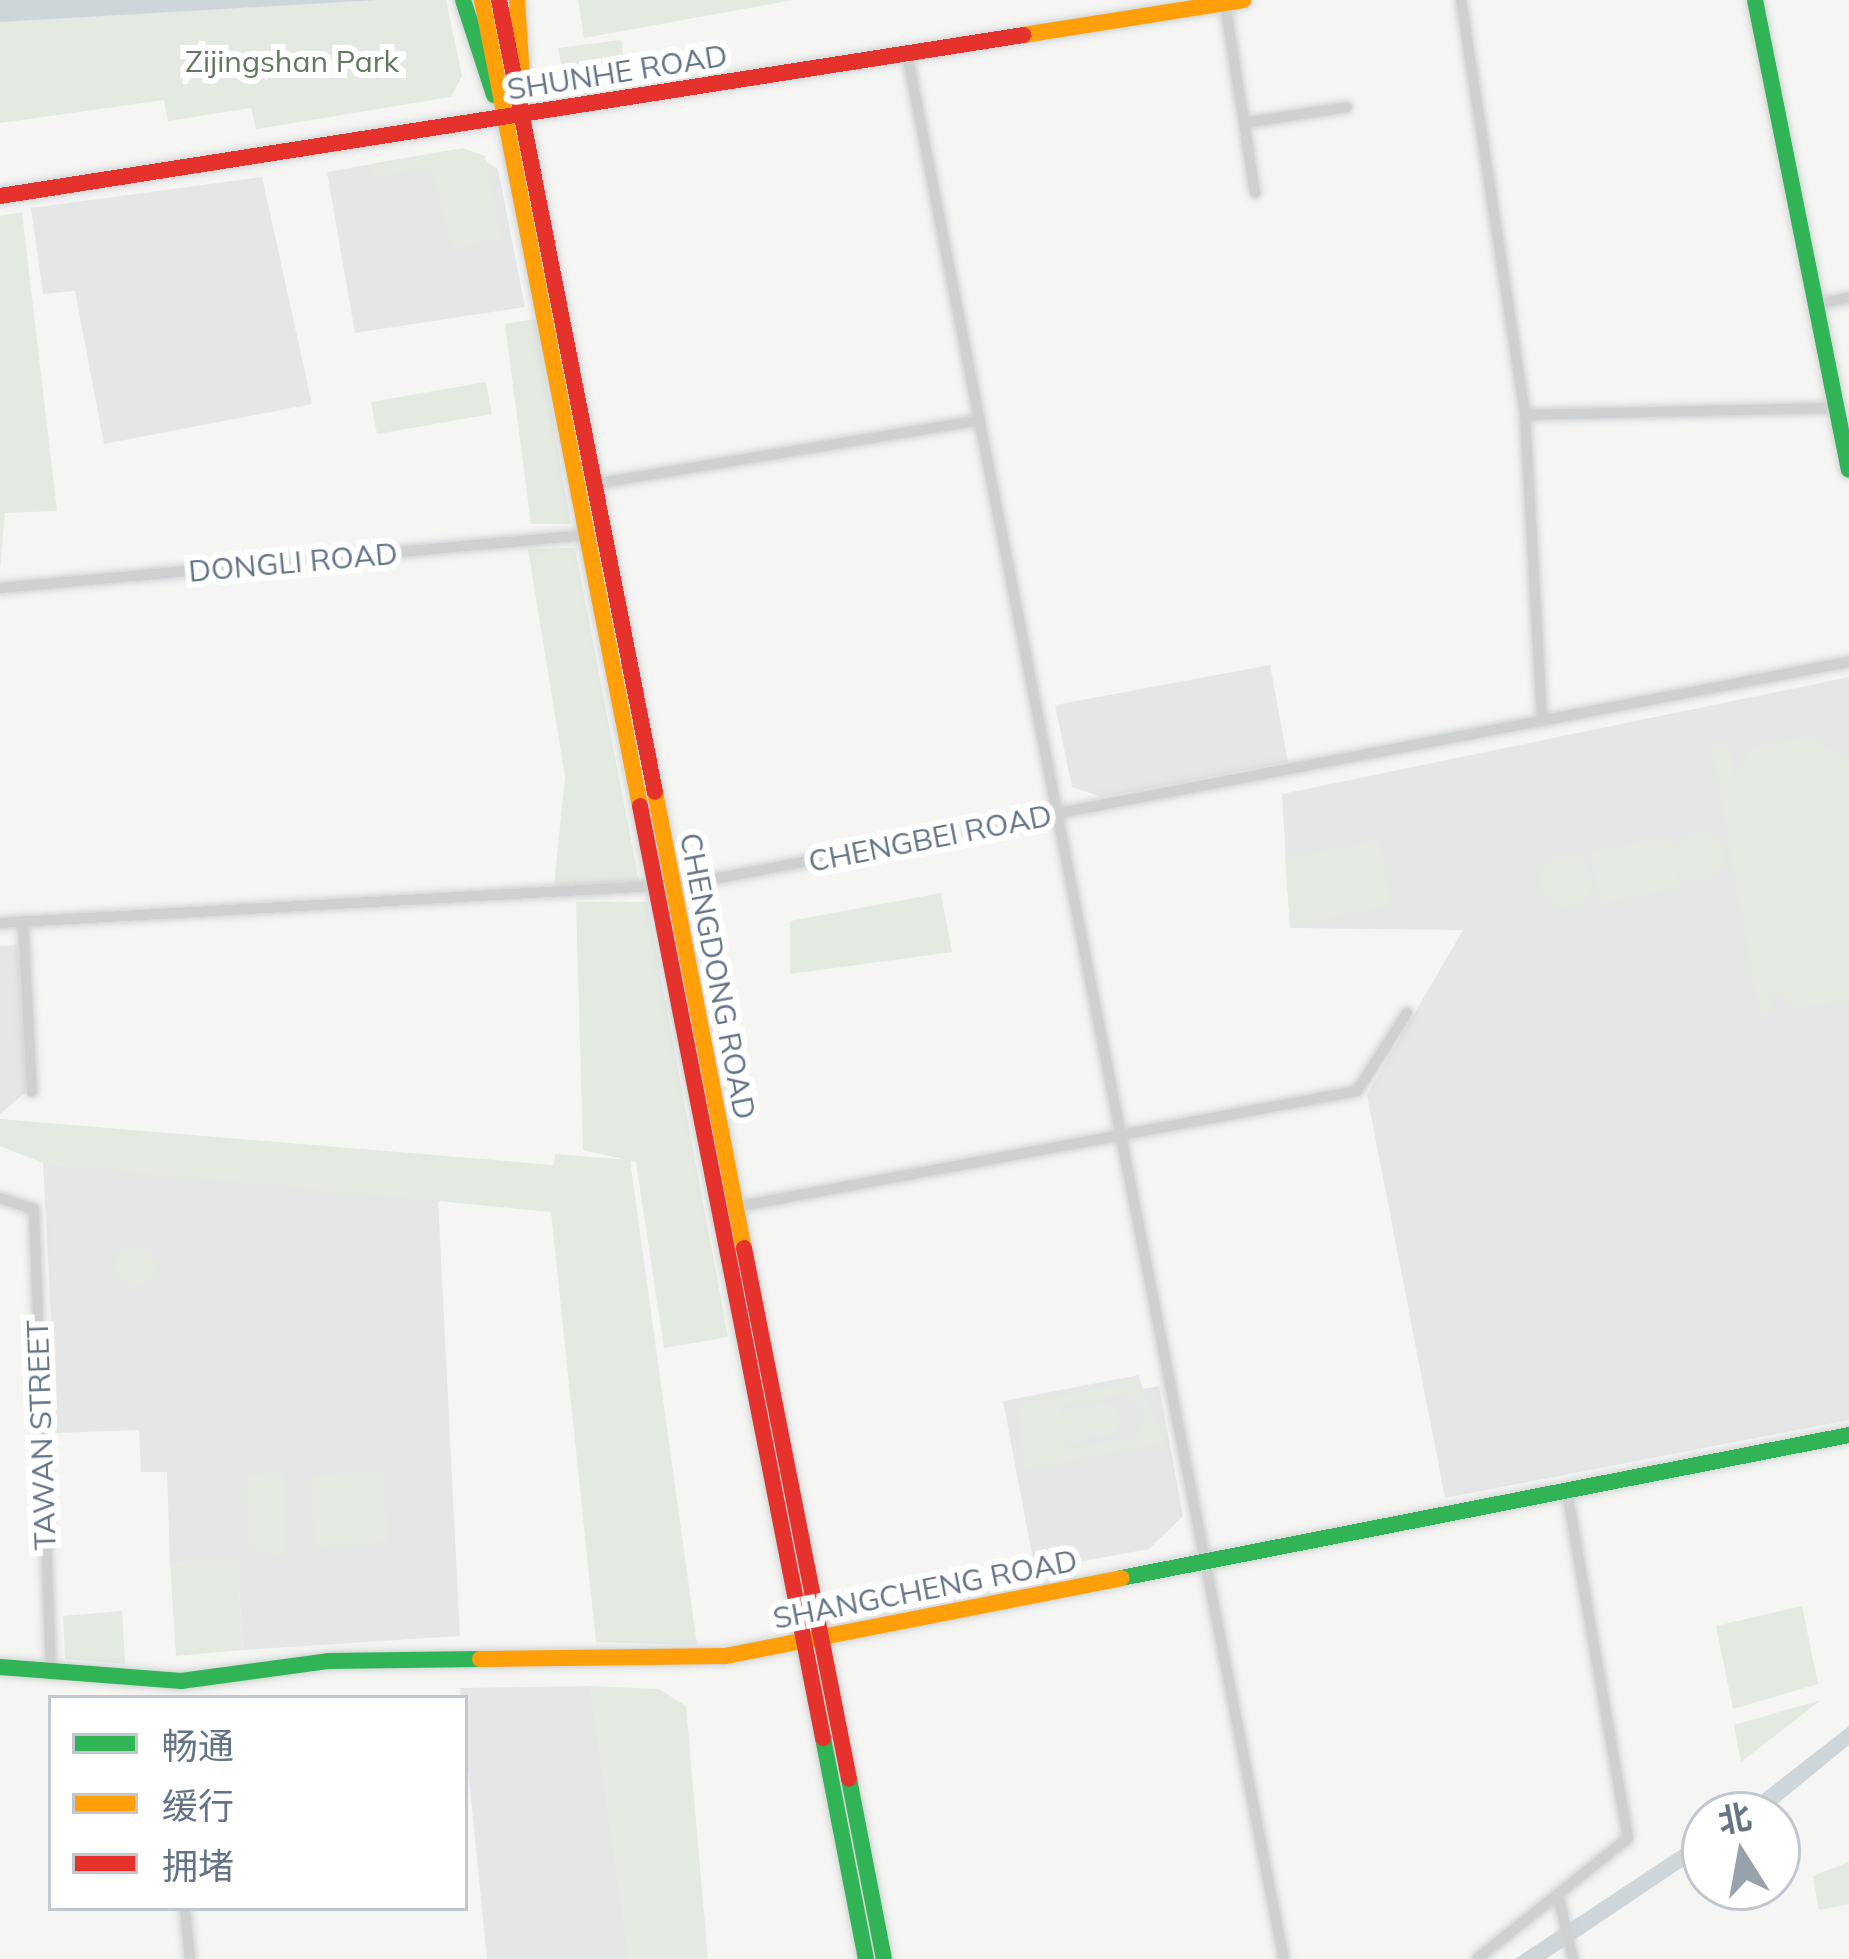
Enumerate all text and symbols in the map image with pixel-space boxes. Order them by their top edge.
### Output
street label: SHUNHE ROAD [504,37,730,107]
park label: Zijingshan Park [185,43,399,79]
street label: DONGLI ROAD [187,535,399,589]
street label: CHENGBEI ROAD [805,797,1055,879]
street label: CHENGDONG ROAD [673,830,763,1122]
street label: TAWAN STREET [19,1319,63,1551]
street label: SHANGCHENG ROAD [770,1542,1080,1636]
legend [48,1695,468,1911]
text: 畅通 [162,1723,234,1768]
text: 缓行 [162,1783,234,1828]
north arrow [1681,1791,1801,1911]
text: 北 [1714,1795,1755,1841]
text: 拥堵 [162,1843,234,1888]

